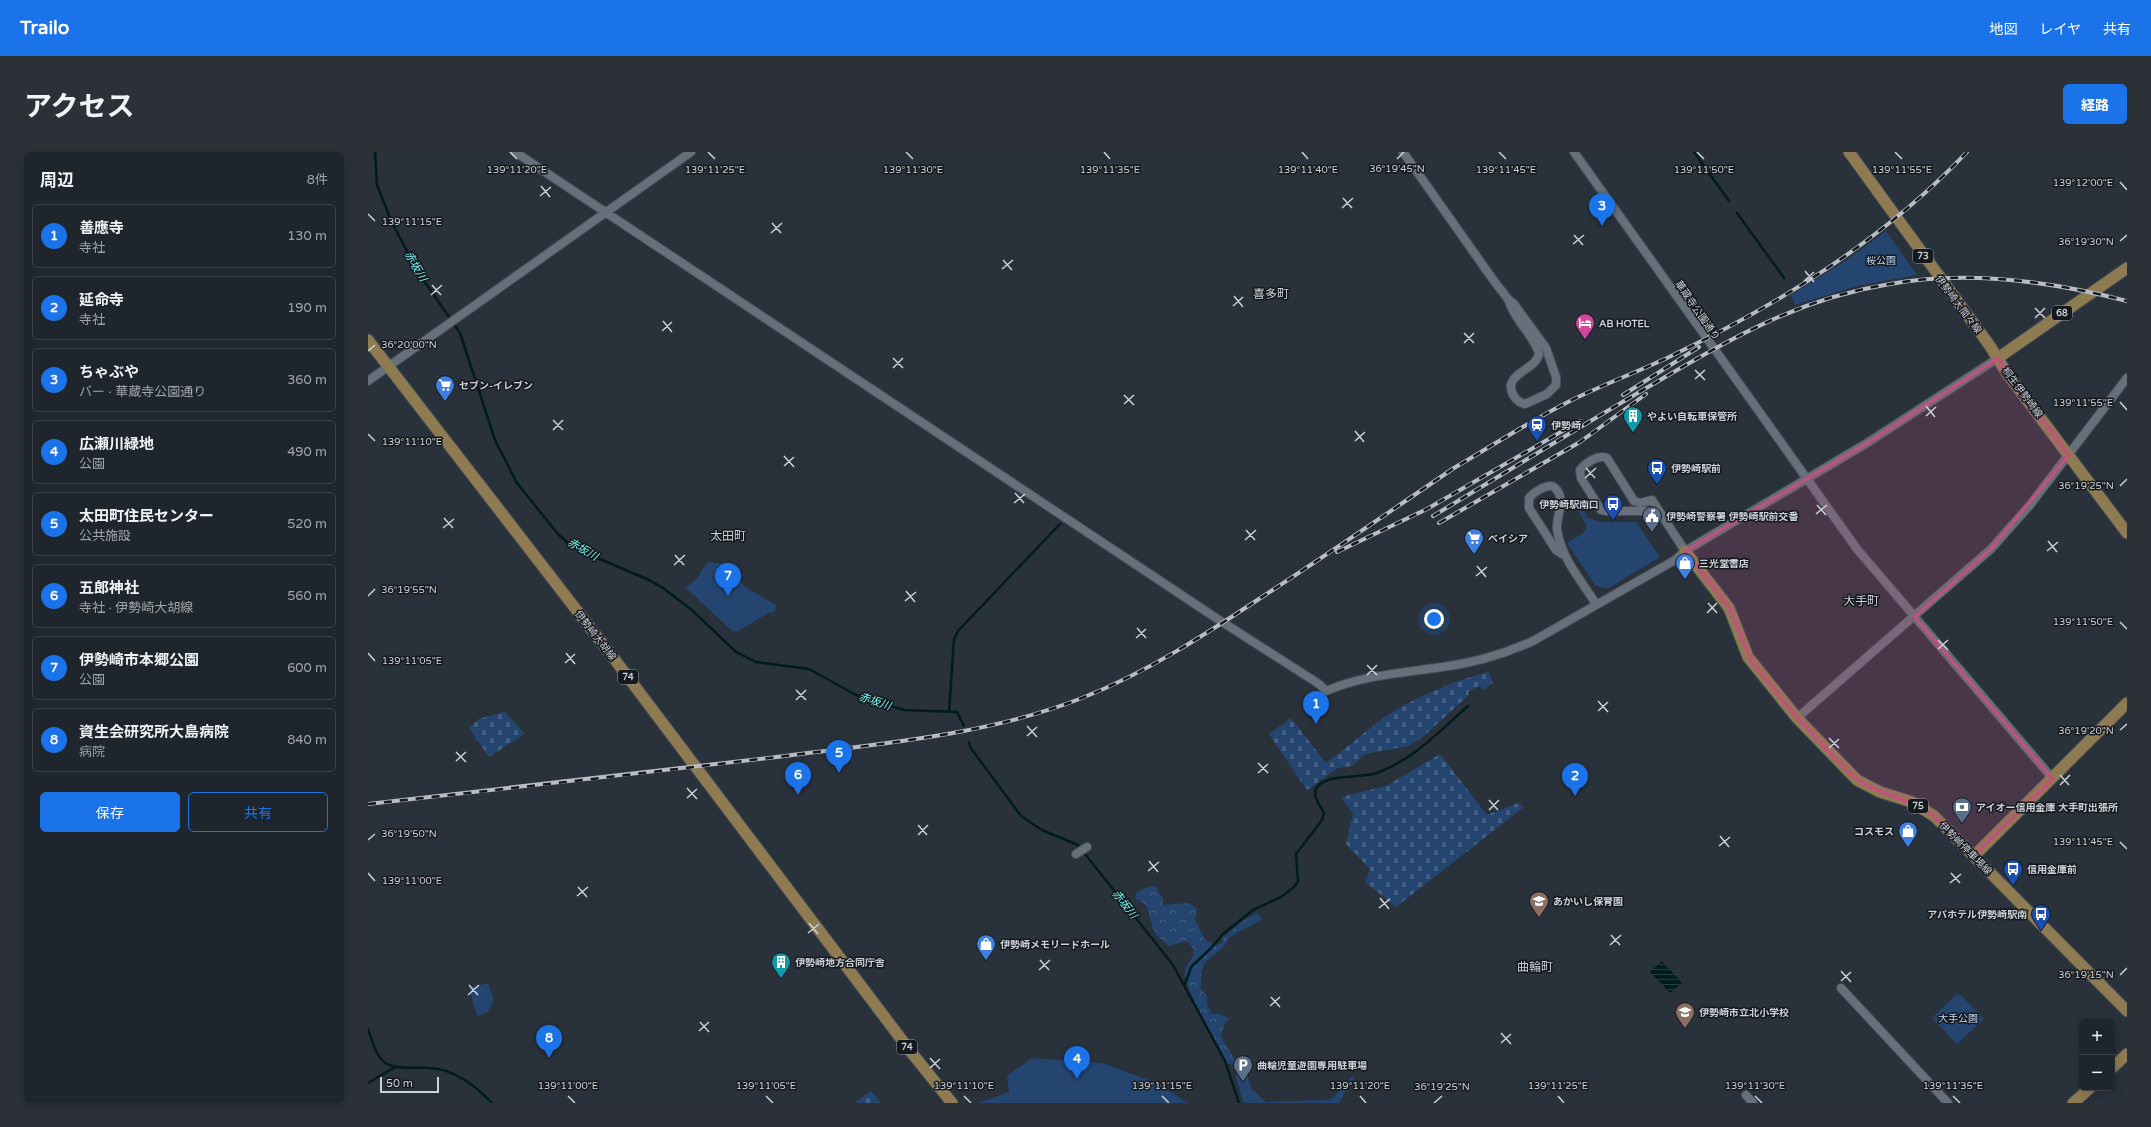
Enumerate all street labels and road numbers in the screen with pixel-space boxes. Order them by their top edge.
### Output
road number: 73 [1913,249,1933,263]
street label: 伊勢崎大間々線 [1932,273,1984,336]
street label: 華蔵寺公園通り [1672,278,1722,343]
road number: 68 [2052,306,2072,320]
street label: 桐生伊勢崎線 [1999,365,2045,420]
street label: 伊勢崎大胡線 [572,608,618,663]
road number: 74 [618,670,638,684]
road number: 75 [1908,799,1928,813]
street label: 伊勢崎停車場線 [1936,820,1994,878]
road number: 74 [897,1040,917,1054]

